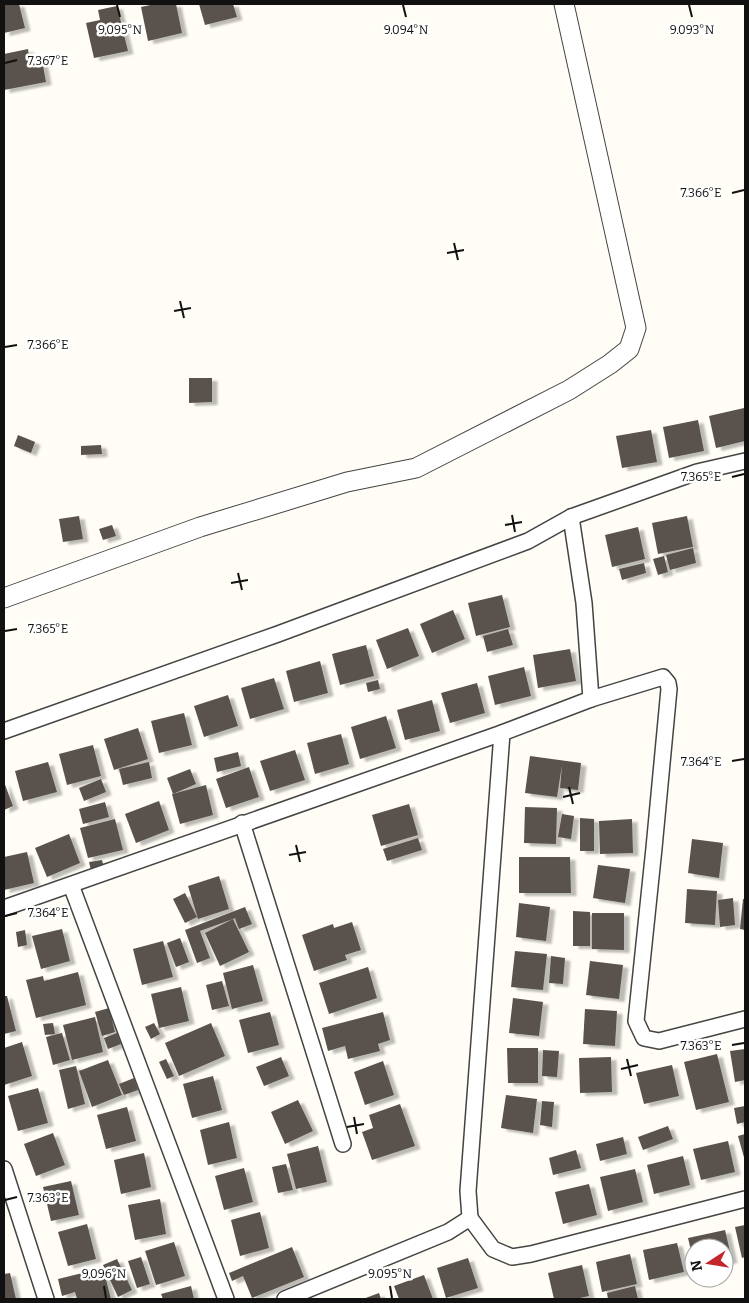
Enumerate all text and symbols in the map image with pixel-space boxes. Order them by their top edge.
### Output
text: 9.095°N [98,23,142,37]
text: 9.094°N [384,23,429,37]
text: 9.093°N [670,23,715,37]
text: 7.367°E [28,54,68,68]
text: 7.366°E [681,186,721,200]
text: 7.366°E [28,338,68,352]
text: 7.365°E [681,470,721,484]
text: 7.365°E [28,622,68,636]
text: 7.364°E [681,755,721,769]
text: 7.364°E [28,906,68,920]
text: 7.363°E [681,1039,721,1053]
text: 7.363°E [28,1191,68,1205]
north arrow [684,1238,734,1288]
text: N [687,1258,706,1273]
text: 9.096°N [82,1267,127,1281]
text: 9.095°N [368,1267,412,1281]

